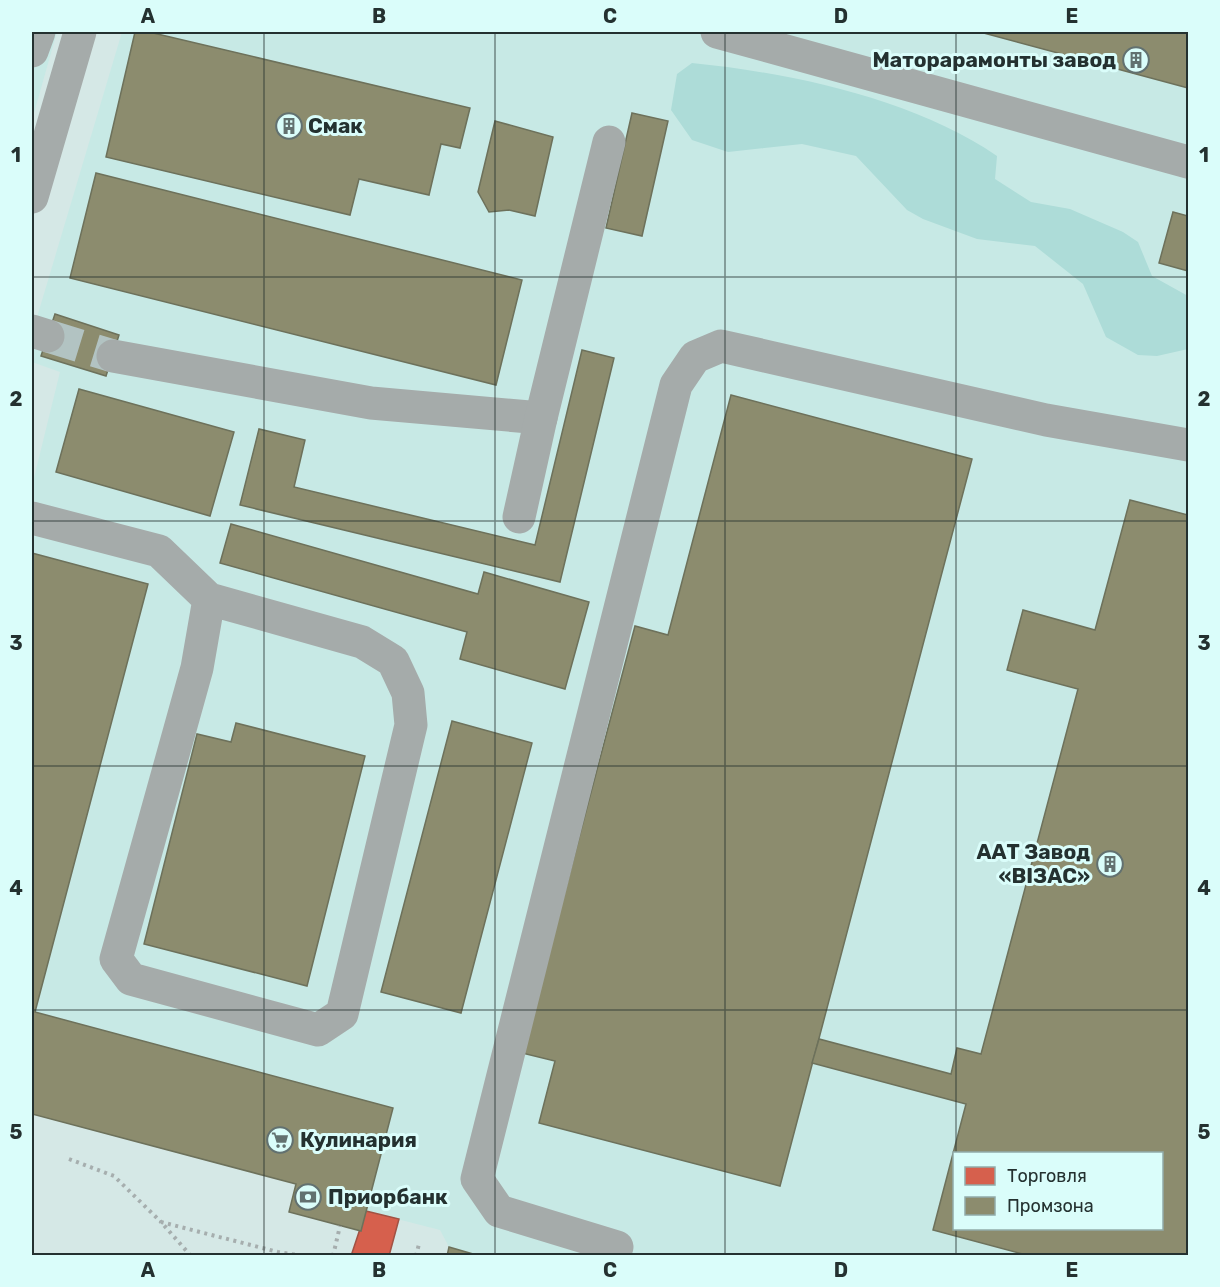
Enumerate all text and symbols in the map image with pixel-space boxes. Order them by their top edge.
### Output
text: A [141,4,156,28]
text: B [372,4,386,28]
text: C [603,4,617,28]
text: D [834,4,848,28]
text: E [1066,4,1078,28]
building icon: Маторарамонты завод [1121,45,1151,75]
place label: Маторарамонты завод [872,47,1116,72]
building icon: Смак [274,111,304,141]
place label: Смак [308,113,363,138]
text: 1 [11,143,21,167]
text: 1 [1199,143,1209,167]
text: 2 [10,387,23,411]
text: 2 [1198,387,1211,411]
text: 3 [9,631,23,655]
text: 3 [1197,631,1211,655]
place label: ААТ Завод «ВІЗАС» [976,839,1090,888]
building icon: ААТ Завод «ВІЗАС» [1095,849,1125,879]
text: 4 [9,876,23,900]
text: 4 [1197,876,1211,900]
text: 5 [10,1120,23,1144]
text: 5 [1198,1120,1211,1144]
supermarket icon: Кулинария [265,1125,295,1155]
place label: Кулинария [300,1127,417,1152]
legend [953,1152,1163,1230]
text: Торговля [1007,1165,1087,1187]
bank icon: Приорбанк [293,1182,323,1212]
place label: Приорбанк [328,1184,448,1209]
text: Промзона [1007,1195,1094,1217]
text: A [141,1258,156,1282]
text: B [372,1258,386,1282]
text: C [603,1258,617,1282]
text: D [834,1258,848,1282]
text: E [1066,1258,1078,1282]

